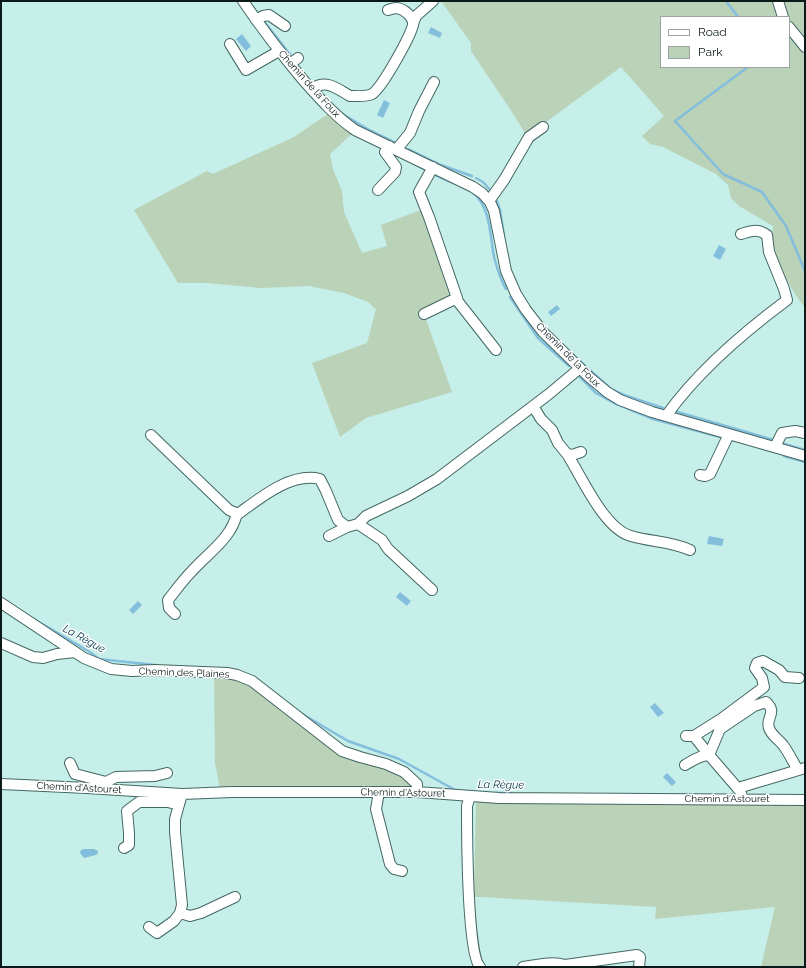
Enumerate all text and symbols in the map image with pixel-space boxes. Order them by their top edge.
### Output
legend [660,16,790,68]
text: Road [698,25,727,39]
text: Park [698,45,723,59]
street label: Chemin de la Foux [276,48,342,120]
street label: Chemin de la Foux [533,320,603,390]
water label: La Règue [60,622,108,656]
street label: Chemin des Plaines [138,665,230,681]
water label: La Règue [478,778,524,792]
street label: Chemin d'Astouret [36,780,122,796]
street label: Chemin d'Astouret [360,786,446,800]
street label: Chemin d'Astouret [684,793,770,805]

